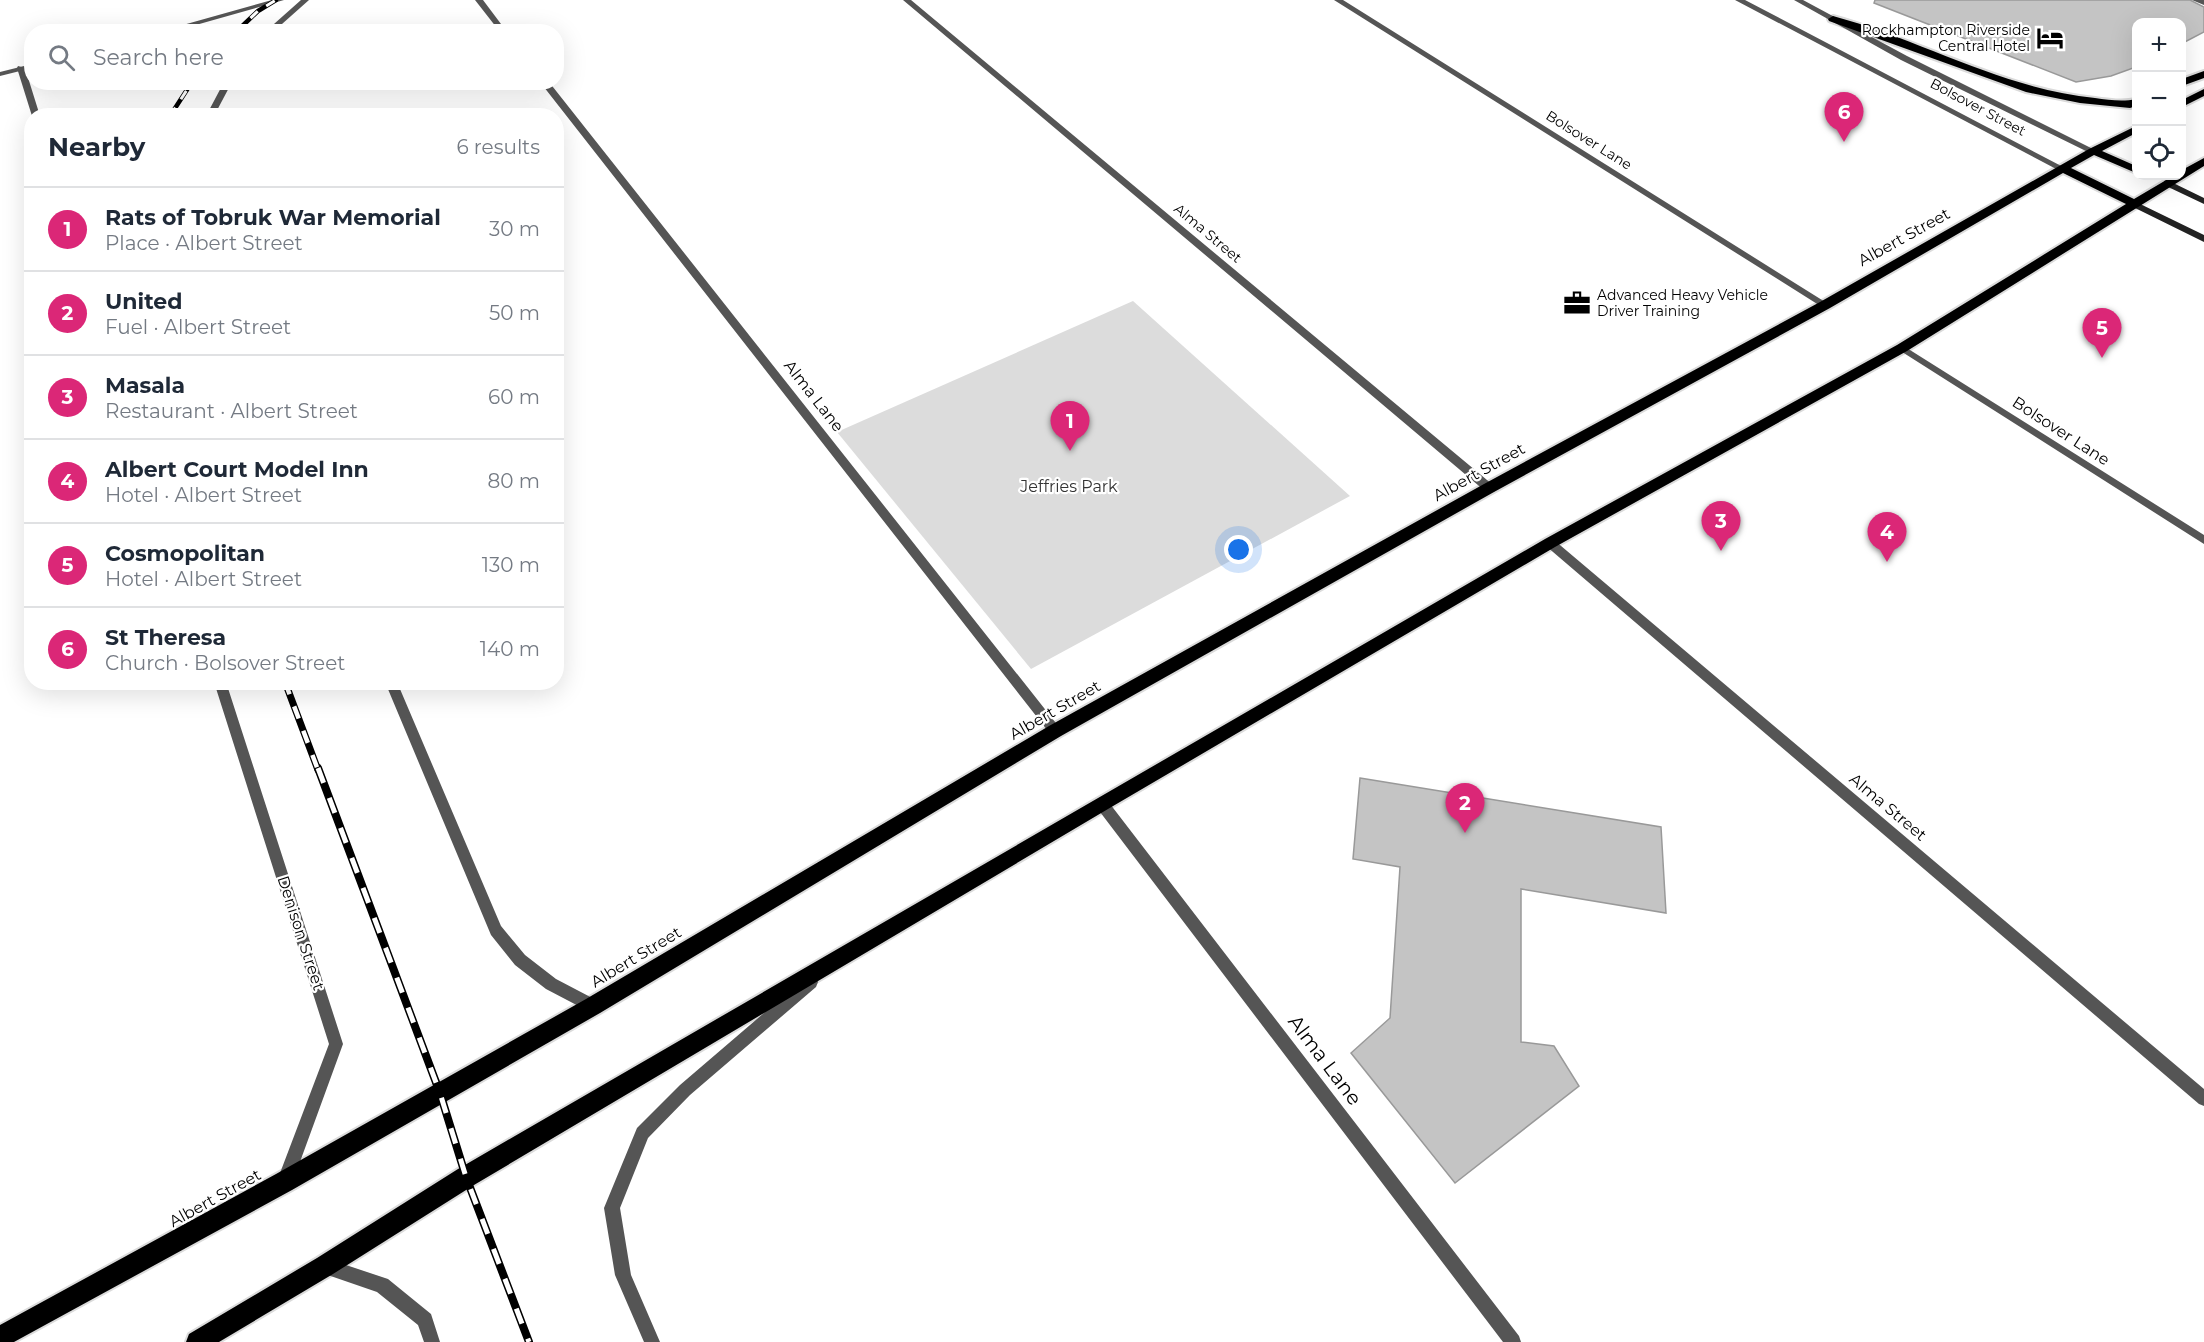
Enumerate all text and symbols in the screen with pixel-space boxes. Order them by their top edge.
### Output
map controls [2132,18,2186,180]
button: + [2132,18,2186,72]
place label: Rockhampton Riverside Central Hotel [1862,21,2030,55]
hotel icon: Rockhampton Riverside Central Hotel [2035,23,2065,53]
search box [24,24,564,90]
icon: search [45,41,78,74]
text: Search here [93,44,224,71]
button: − [2132,72,2186,126]
street label: Bolsover Street [1927,74,2029,140]
pin: 6 [1824,92,1864,142]
street label: Bolsover Lane [1543,106,1635,174]
button: locate [2132,126,2186,180]
text: Nearby [48,131,145,163]
text: 6 results [456,135,540,159]
street label: Alma Street [1170,199,1246,267]
text: Rats of Tobruk War Memorial [105,204,441,231]
street label: Albert Street [1855,204,1954,270]
text: 1 [64,217,71,241]
text: 30 m [489,217,540,241]
text: Place · Albert Street [105,231,303,255]
place label: Advanced Heavy Vehicle Driver Training [1597,286,1768,320]
text: United [105,288,182,315]
office icon: Advanced Heavy Vehicle Driver Training [1562,288,1592,318]
text: 2 [62,301,73,325]
text: 50 m [489,301,540,325]
pin: 5 [2082,308,2122,358]
text: Fuel · Albert Street [105,315,291,339]
street label: Alma Lane [780,356,848,436]
text: Masala [105,372,185,399]
text: 3 [62,385,73,409]
text: 60 m [488,385,540,409]
street label: Bolsover Lane [2009,393,2113,469]
text: Restaurant · Albert Street [105,399,358,423]
pin: 1 [1050,402,1090,451]
street label: Albert Street [1430,439,1529,505]
text: Albert Court Model Inn [105,456,369,483]
text: 4 [61,469,74,493]
text: 80 m [488,469,540,493]
park label: Jeffries Park [1019,477,1118,496]
text: Hotel · Albert Street [105,483,302,507]
pin: 3 [1702,502,1740,551]
pin: 4 [1868,512,1906,562]
your location [1224,535,1253,564]
text: Cosmopolitan [105,540,265,567]
text: 5 [62,553,73,577]
text: 130 m [482,553,540,577]
text: Hotel · Albert Street [105,567,302,591]
text: St Theresa [105,624,226,651]
text: 6 [61,637,74,661]
text: 140 m [480,637,540,661]
text: Church · Bolsover Street [105,651,345,675]
street label: Albert Street [1006,676,1104,744]
street label: Alma Street [1846,769,1931,845]
pin: 2 [1446,784,1484,833]
street label: Denison Street [274,873,329,993]
street label: Albert Street [587,922,685,991]
street label: Alma Lane [1283,1010,1367,1110]
street label: Albert Street [166,1165,265,1231]

